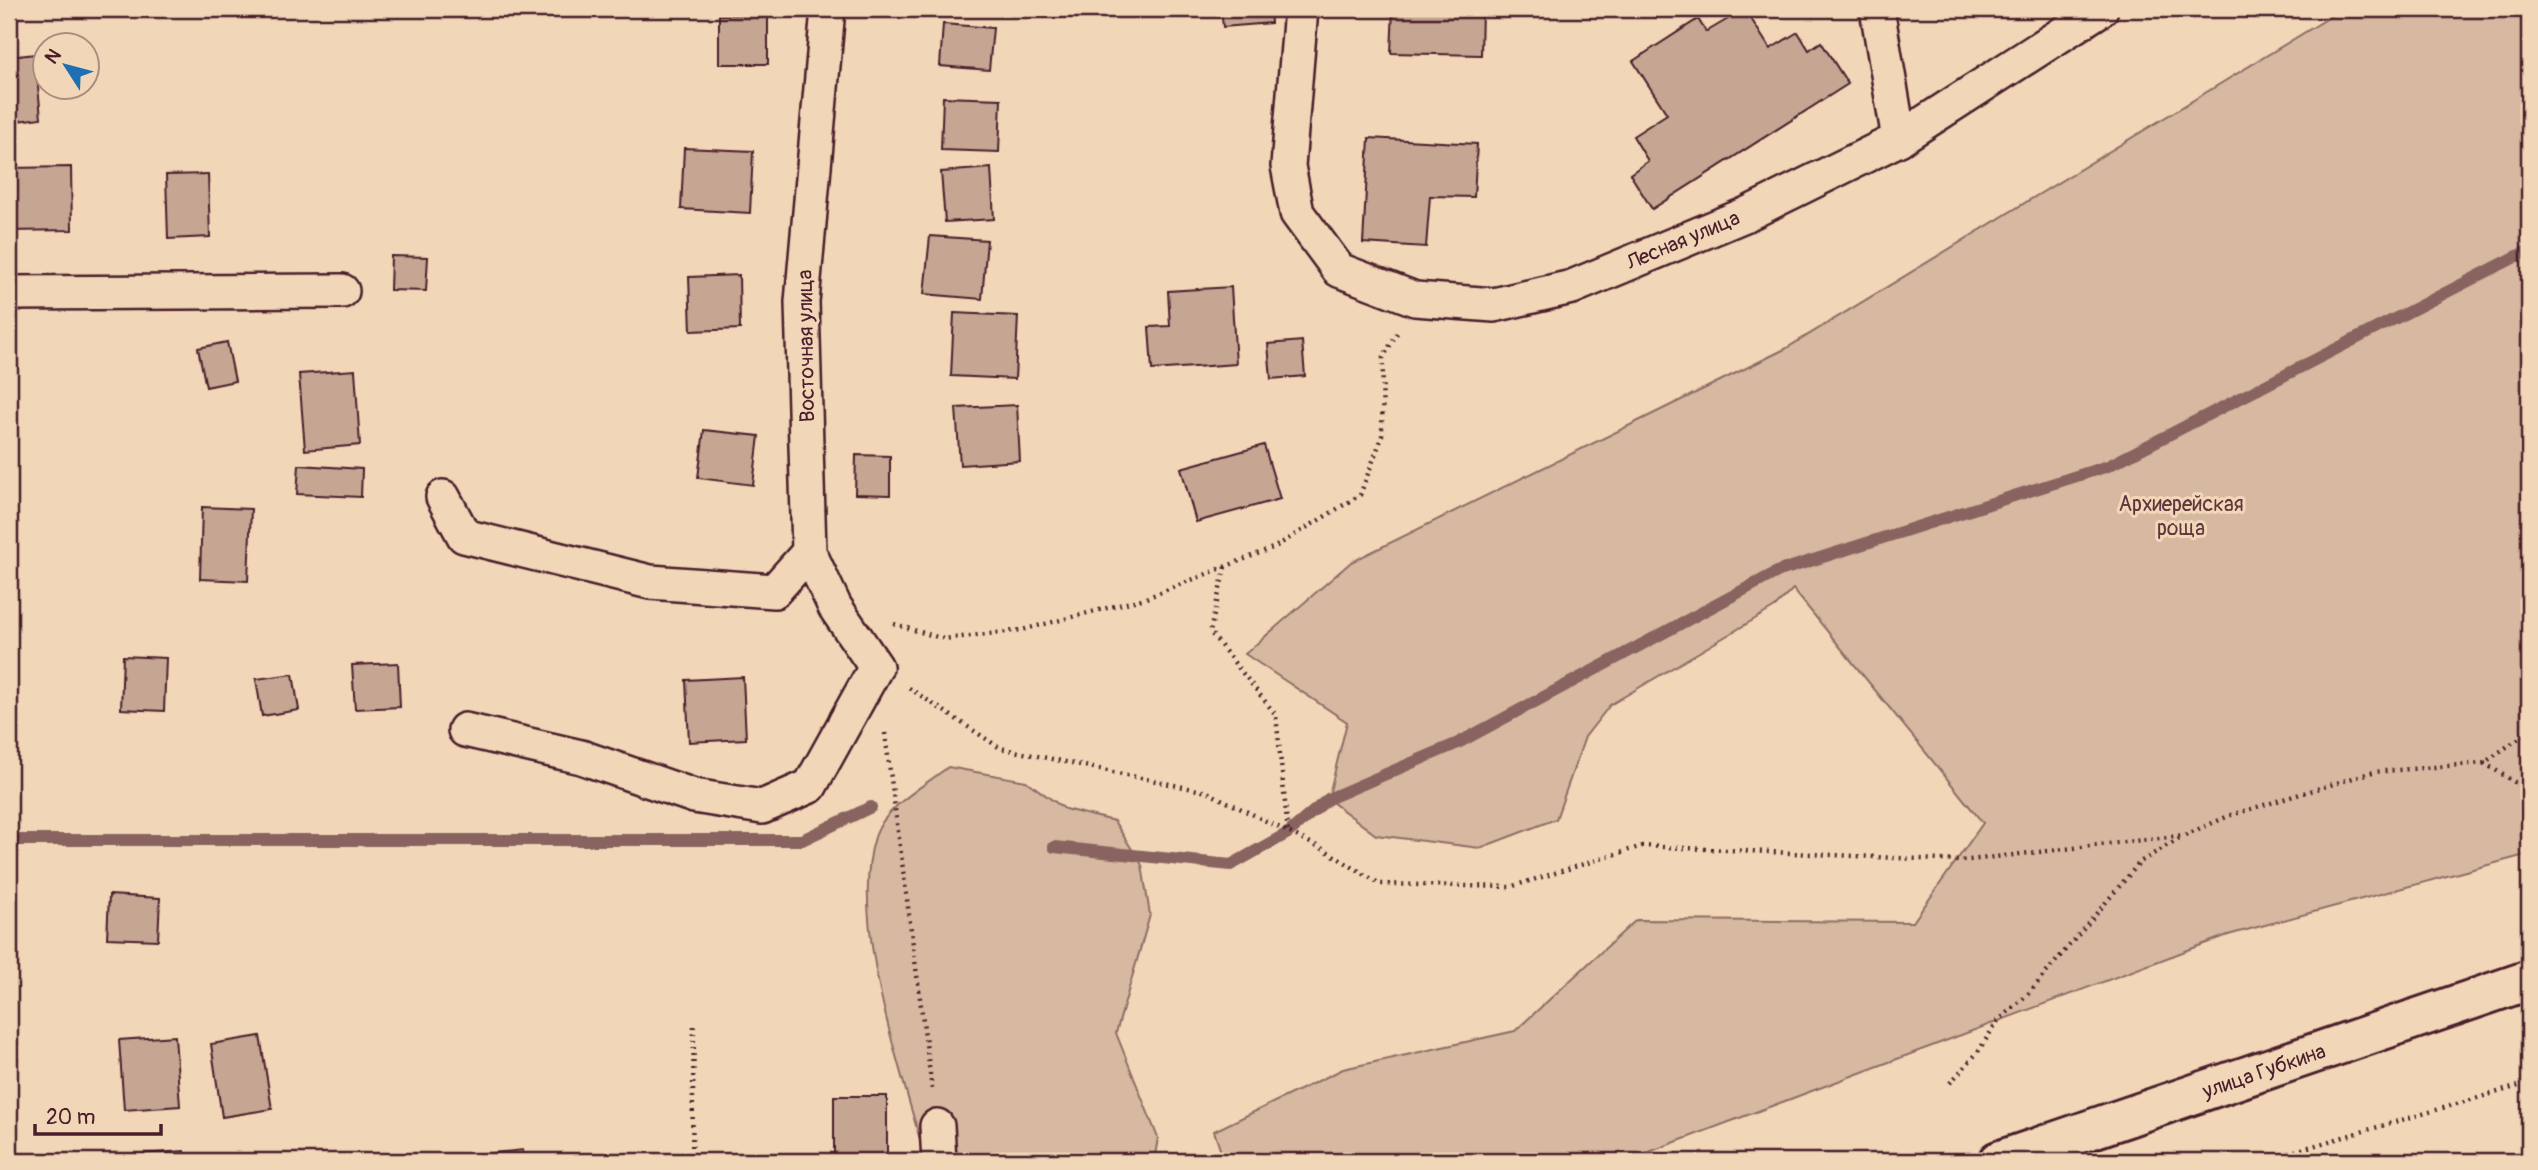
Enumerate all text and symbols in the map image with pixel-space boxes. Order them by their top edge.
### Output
north arrow [32,32,102,102]
text: N [40,44,67,69]
street label: Лесная улица [1621,204,1744,277]
street label: Восточная улица [792,269,821,423]
park label: Архиерейская роща [2118,491,2244,542]
street label: улица Губкина [2198,1038,2329,1105]
scale bar [35,1093,161,1137]
text: 20 m [46,1104,95,1131]

